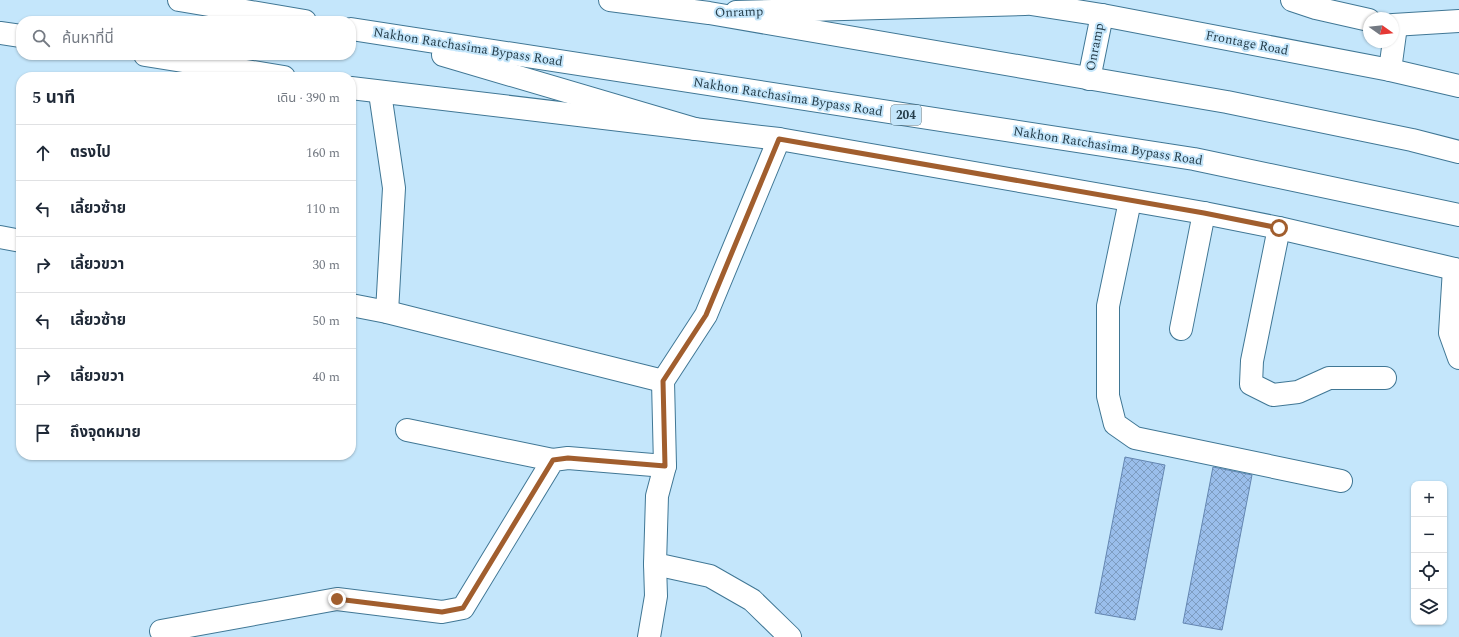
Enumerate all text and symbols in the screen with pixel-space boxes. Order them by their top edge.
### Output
street label: Onramp [715,1,763,23]
north arrow [1363,12,1399,48]
search box [16,16,356,60]
street label: Onramp [1081,21,1109,73]
street label: Nakhon Ratchasima Bypass Road [372,22,564,72]
street label: Frontage Road [1204,25,1290,61]
icon: search [30,27,52,49]
text: ค้นหาที่นี่ [62,27,114,50]
street label: Nakhon Ratchasima Bypass Road [692,72,884,122]
text: 5 นาที [32,85,75,111]
text: เดิน · 390 m [277,88,340,108]
road number: 204 [891,105,921,125]
street label: Nakhon Ratchasima Bypass Road [1012,121,1204,171]
text: ตรงไป [70,141,111,164]
icon: ahead [32,142,54,164]
text: 160 m [306,143,340,163]
text: เลี้ยวซ้าย [70,197,126,220]
icon: left [32,198,54,220]
text: 110 m [306,199,340,219]
route start [1270,219,1288,237]
text: เลี้ยวขวา [70,253,124,276]
icon: right [32,254,54,276]
text: 30 m [313,255,340,275]
text: เลี้ยวซ้าย [70,309,126,332]
icon: left [32,310,54,332]
text: 50 m [313,311,340,331]
text: เลี้ยวขวา [70,365,124,388]
icon: right [32,366,54,388]
text: 40 m [313,367,340,387]
text: ถึงจุดหมาย [70,421,141,444]
icon: arrive [32,422,54,444]
map controls [1411,481,1447,625]
button: + [1411,481,1447,517]
button: − [1411,517,1447,553]
button: locate [1411,553,1447,589]
button: layers [1411,589,1447,625]
route end [328,590,346,608]

